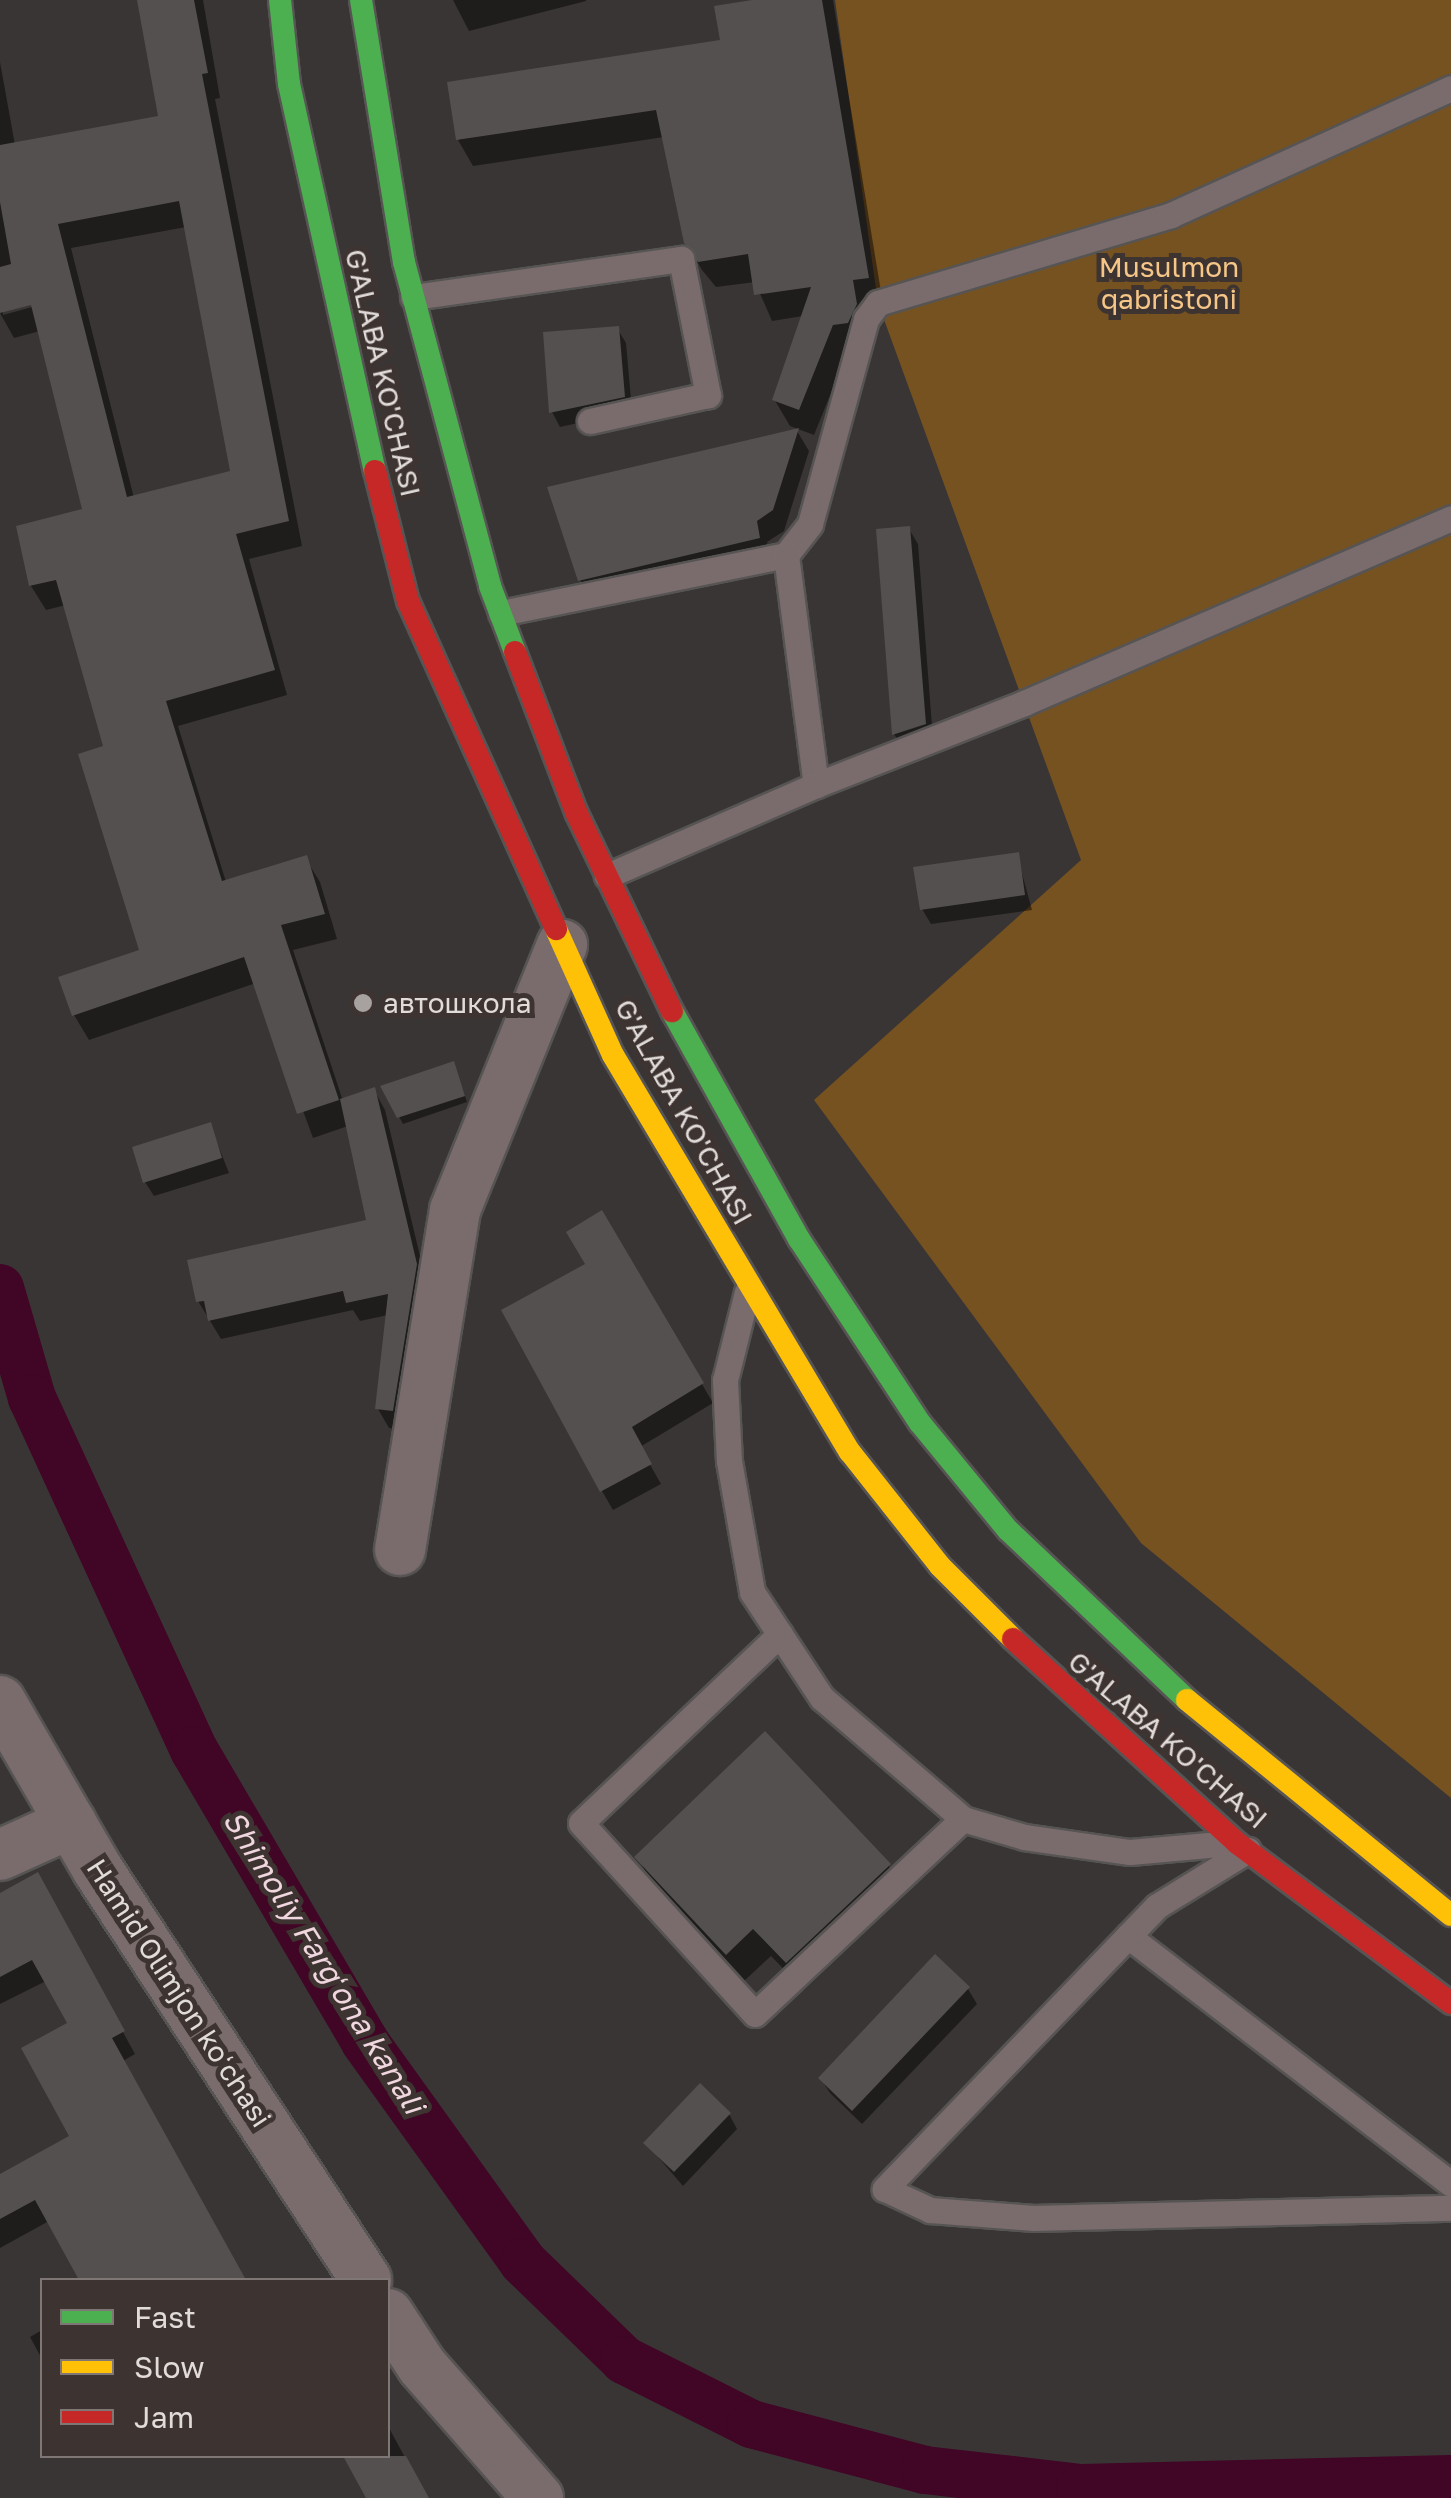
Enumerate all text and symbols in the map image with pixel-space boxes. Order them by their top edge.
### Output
street label: G'ALABA KO'CHASI [338,246,428,500]
park label: Musulmon qabristoni [1099,250,1239,316]
place label: автошкола [383,986,532,1020]
marker: автошкола [352,992,374,1014]
street label: G'ALABA KO'CHASI [608,993,760,1231]
street label: G'ALABA KO'CHASI [1061,1644,1275,1836]
water label: Shimoliy Fargʻona kanali [216,1804,432,2120]
street label: Hamid Olimjon koʻchasi [80,1853,278,2133]
legend [40,2278,390,2458]
text: Fast [134,2299,196,2335]
text: Slow [134,2349,205,2385]
text: Jam [134,2399,194,2435]

